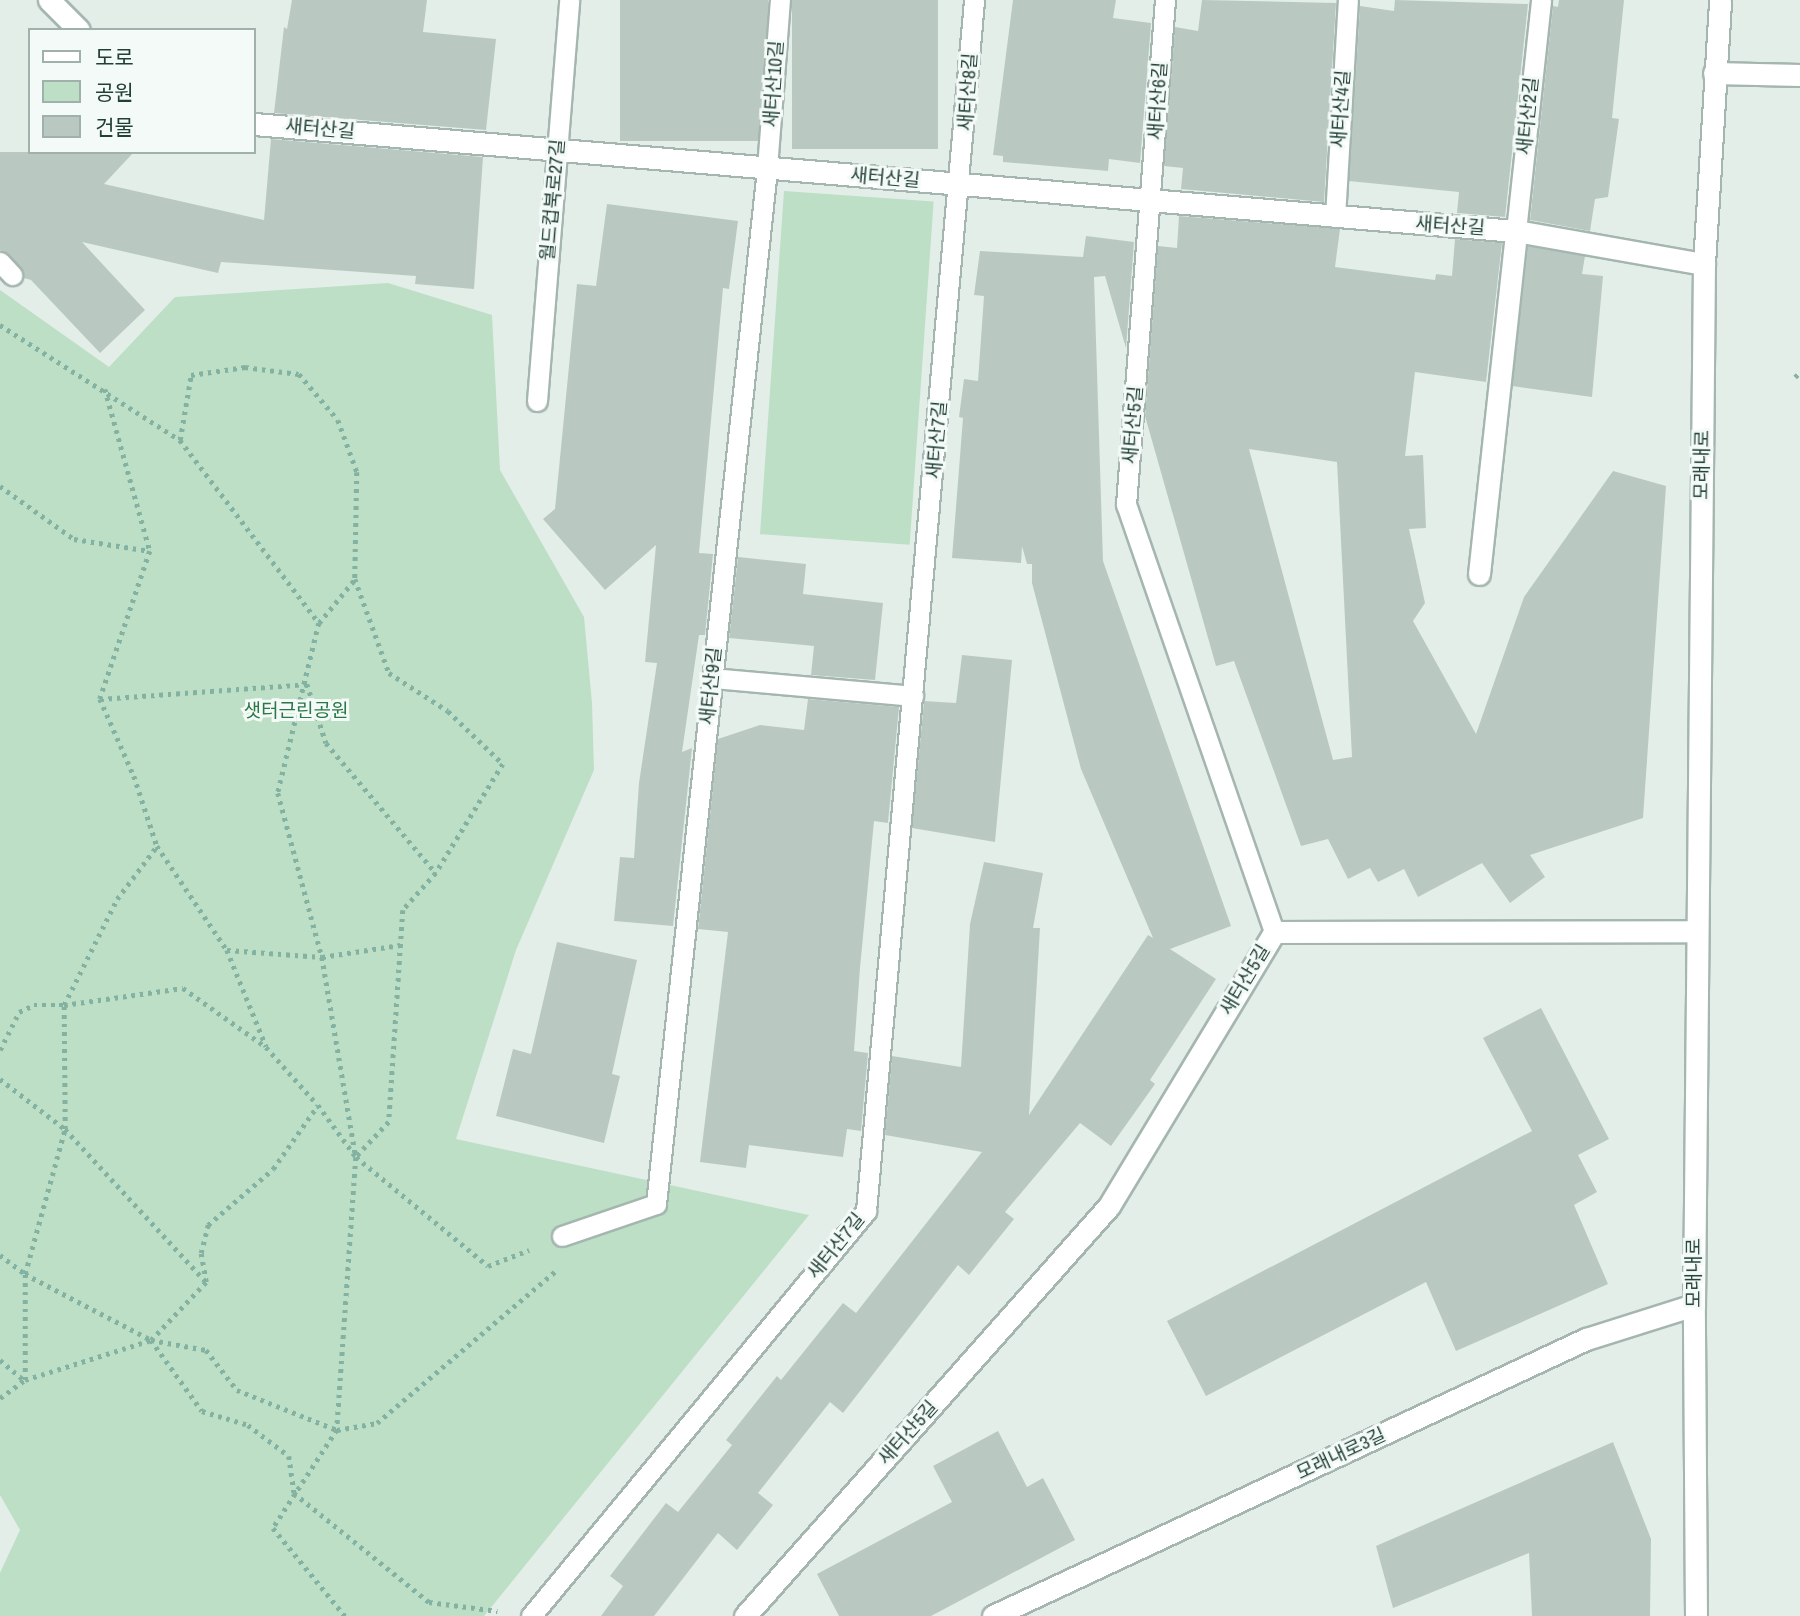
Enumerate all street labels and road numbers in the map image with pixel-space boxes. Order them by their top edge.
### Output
street label: 새터산10길 [760,40,788,128]
street label: 새터산8길 [954,52,982,132]
street label: 새터산6길 [1144,61,1172,141]
street label: 새터산4길 [1327,69,1355,149]
street label: 새터산2길 [1513,76,1543,156]
street label: 새터산길 [284,115,356,143]
street label: 월드컵북로27길 [536,138,570,262]
street label: 새터산길 [849,164,921,192]
street label: 새터산길 [1414,212,1486,240]
street label: 새터산5길 [1118,385,1148,465]
street label: 새터산7길 [922,400,952,480]
street label: 모래내로 [1690,430,1714,500]
street label: 새터산9길 [696,646,726,726]
street label: 새터산5길 [1215,940,1275,1020]
street label: 새터산7길 [802,1208,870,1284]
street label: 모래내로 [1683,1238,1705,1308]
street label: 새터산5길 [873,1396,943,1470]
street label: 모래내로3길 [1293,1423,1389,1485]

